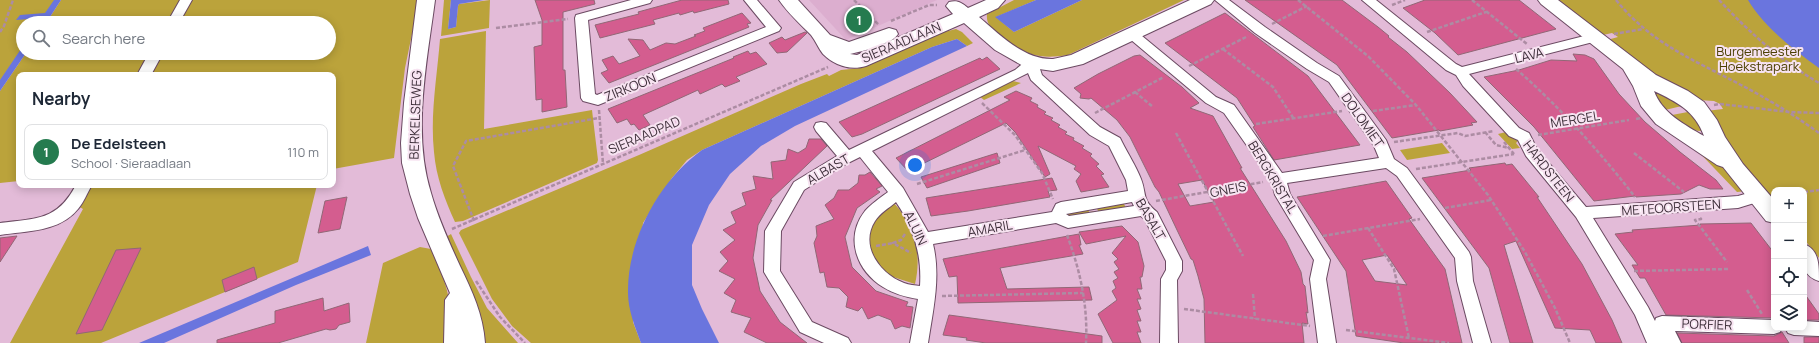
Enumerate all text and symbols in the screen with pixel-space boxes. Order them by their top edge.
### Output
pin: 1 [846,5,872,35]
search box [16,16,336,60]
street label: SIERAADLAAN [858,17,944,67]
icon: search [30,27,52,49]
text: Search here [62,28,145,49]
park label: Burgemeester Hoekstrapark [1716,42,1802,75]
street label: LAVA [1513,43,1545,67]
street label: ZIRKOON [601,68,659,106]
street label: BERKELSEWEG [404,70,426,160]
text: Nearby [32,87,90,110]
street label: DOLOMIET [1338,89,1389,151]
street label: MERGEL [1549,106,1601,132]
street label: SIERAADPAD [605,112,683,158]
text: De Edelsteen [71,133,166,154]
street label: HARDSTEEN [1519,136,1579,206]
street label: BERGKRISTAL [1244,137,1302,217]
text: 1 [43,143,49,161]
text: 110 m [287,143,319,161]
street label: ALBAST [803,149,853,188]
text: School · Sieraadlaan [71,154,191,172]
your location [905,155,925,175]
street label: GNEIS [1208,177,1248,201]
map controls [1771,187,1807,331]
button: + [1771,187,1807,223]
street label: BASALT [1132,195,1170,243]
street label: METEOORSTEEN [1621,195,1721,219]
street label: ALUIN [900,208,932,248]
street label: AMARIL [966,215,1014,241]
button: − [1771,223,1807,259]
button: locate [1771,259,1807,295]
button: layers [1771,295,1807,331]
street label: PORFIER [1681,314,1733,334]

